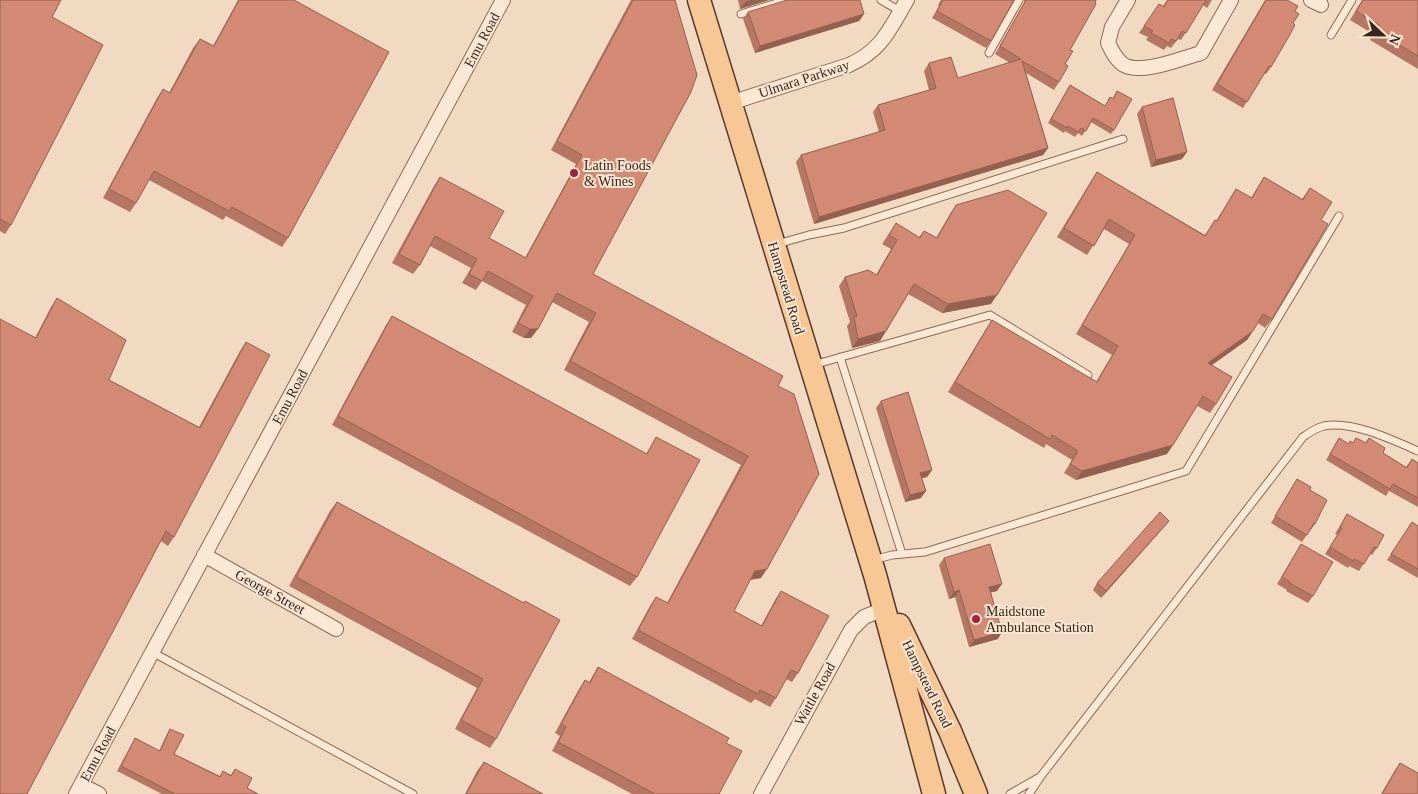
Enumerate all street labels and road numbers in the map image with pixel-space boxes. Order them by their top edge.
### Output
street label: Emu Road [461,10,503,70]
street label: Ulmara Parkway [757,57,851,101]
street label: Hampstead Road [765,240,807,336]
street label: Emu Road [269,367,311,427]
street label: George Street [233,567,307,617]
street label: Hampstead Road [899,638,955,730]
street label: Wattle Road [792,660,838,728]
street label: Emu Road [77,724,119,784]

